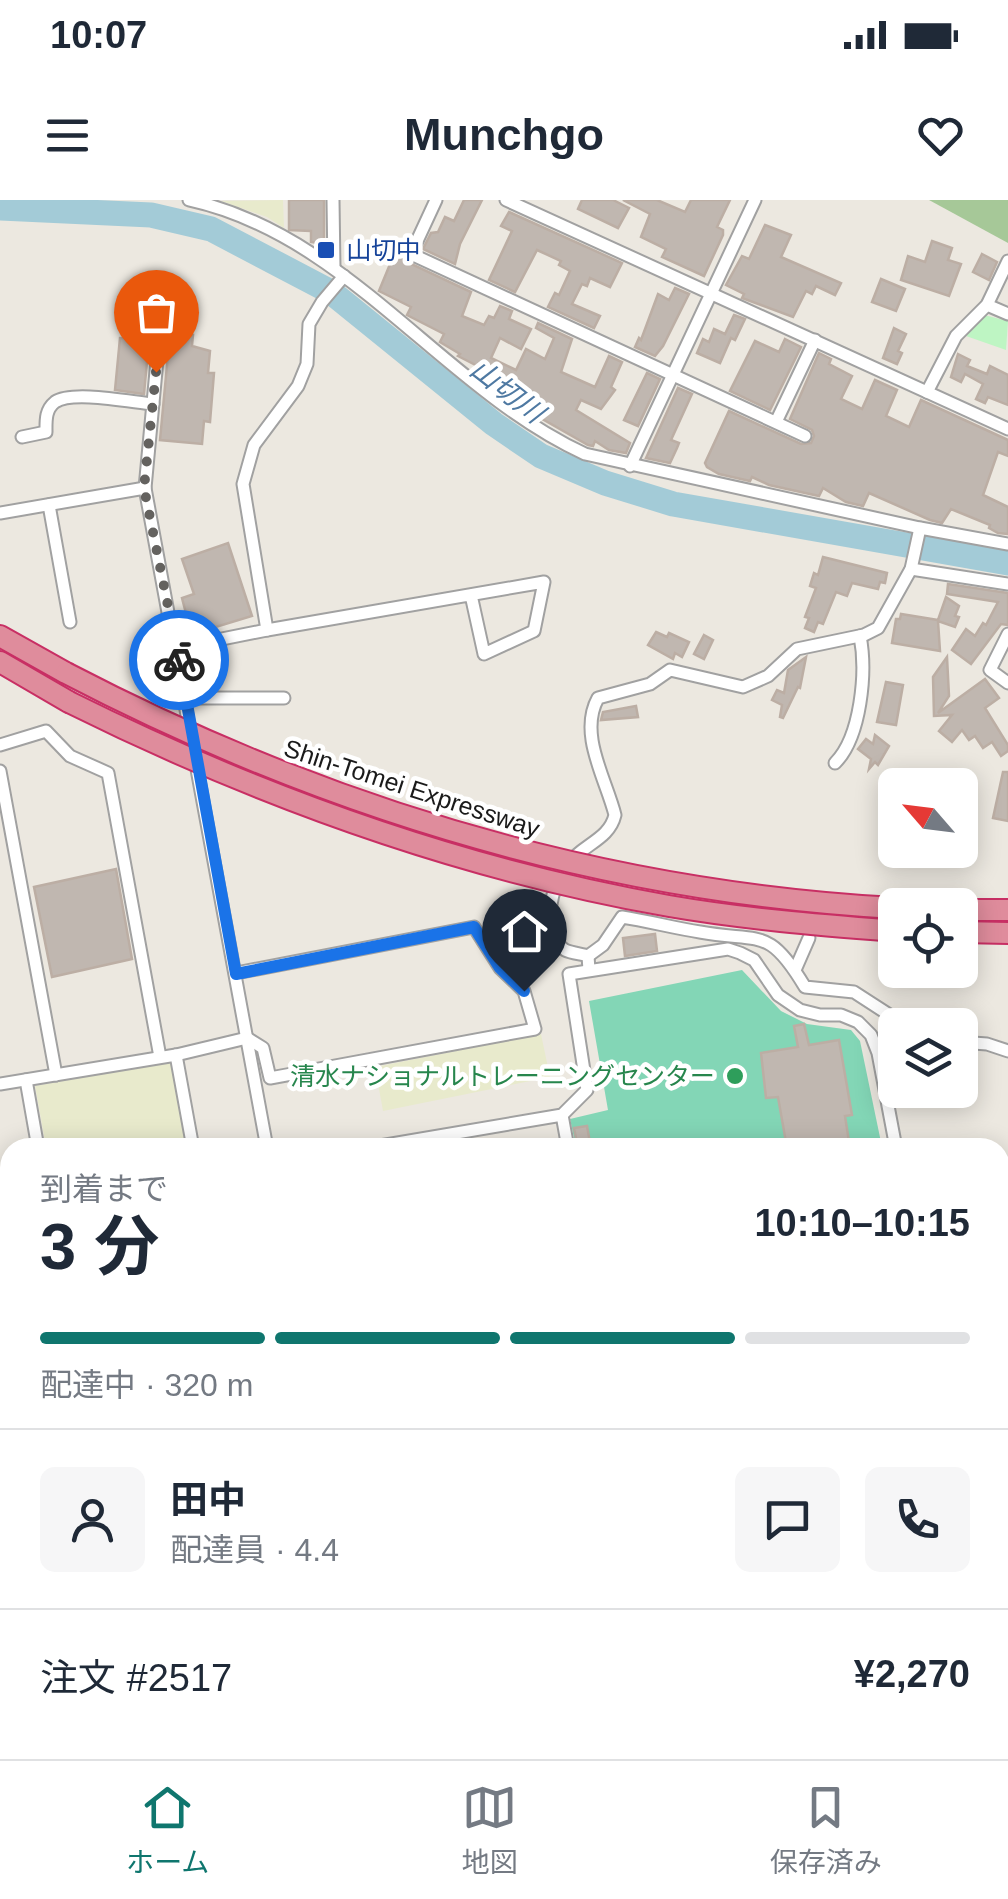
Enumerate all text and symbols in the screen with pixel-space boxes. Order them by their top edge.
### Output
text: 10:07 [50,14,147,56]
icon: menu [40,108,95,163]
icon: heart [913,108,968,163]
text: Munchgo [404,109,604,160]
place label: 山切中 [346,236,421,264]
marker: 山切中 [315,239,337,261]
pin [114,270,199,373]
icon: bag [129,285,184,340]
water label: 山切川 [464,353,552,431]
courier [129,610,229,710]
icon: bike [152,633,207,688]
street label: Shin-Tomei Expressway [281,733,544,843]
north arrow [878,768,978,868]
map controls [878,768,978,1108]
button: locate [878,888,978,988]
pin [482,889,567,992]
icon: home [497,904,552,959]
button: layers [878,1008,978,1108]
place label: 清水ナショナルトレーニングセンター [290,1062,715,1090]
marker: 清水ナショナルトレーニングセンター [724,1065,746,1087]
text: 到着まで [40,1171,168,1207]
text: 10:10–10:15 [754,1202,970,1244]
text: 3 分 [40,1210,159,1283]
text: 配達中 · 320 m [40,1367,253,1403]
button: person [40,1467,145,1572]
button: chat [735,1467,840,1572]
button: phone [865,1467,970,1572]
text: 田中 [170,1479,246,1521]
text: 配達員 · 4.4 [170,1532,339,1568]
text: ¥2,270 [854,1653,970,1695]
text: 注文 #2517 [40,1657,232,1699]
tab: ホーム [126,1780,209,1880]
tab: 地図 [462,1780,518,1880]
tab: 保存済み [770,1780,882,1880]

